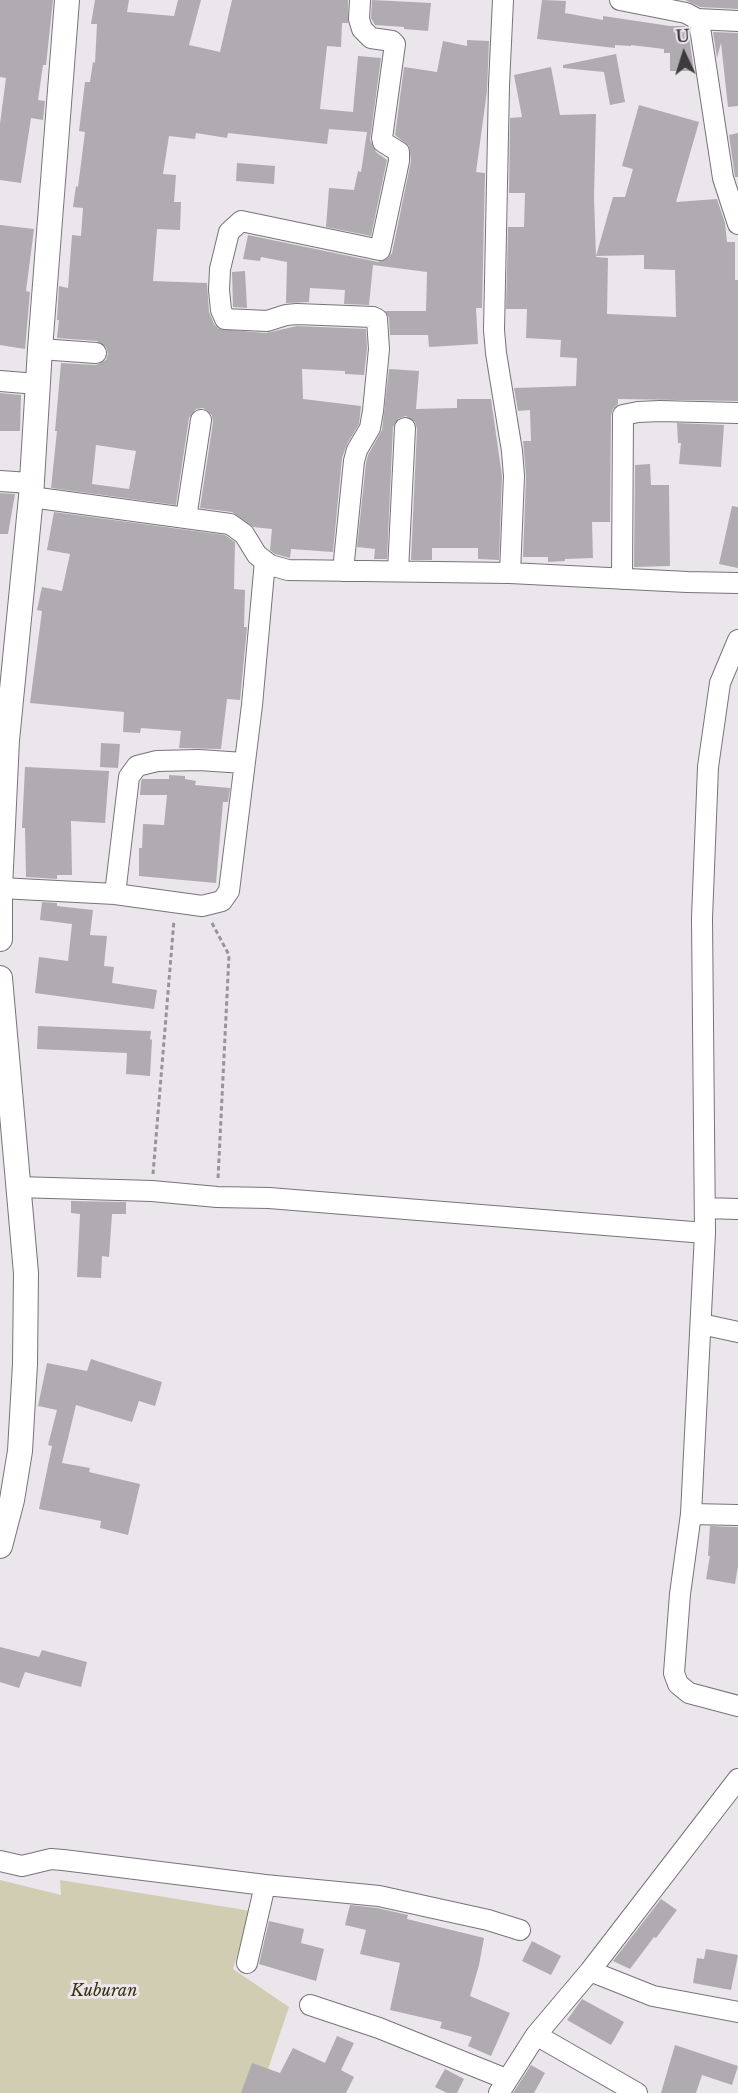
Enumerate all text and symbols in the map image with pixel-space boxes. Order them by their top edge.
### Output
north arrow [654,24,714,84]
text: U [675,26,690,47]
park label: Kuburan [71,1981,137,2001]

